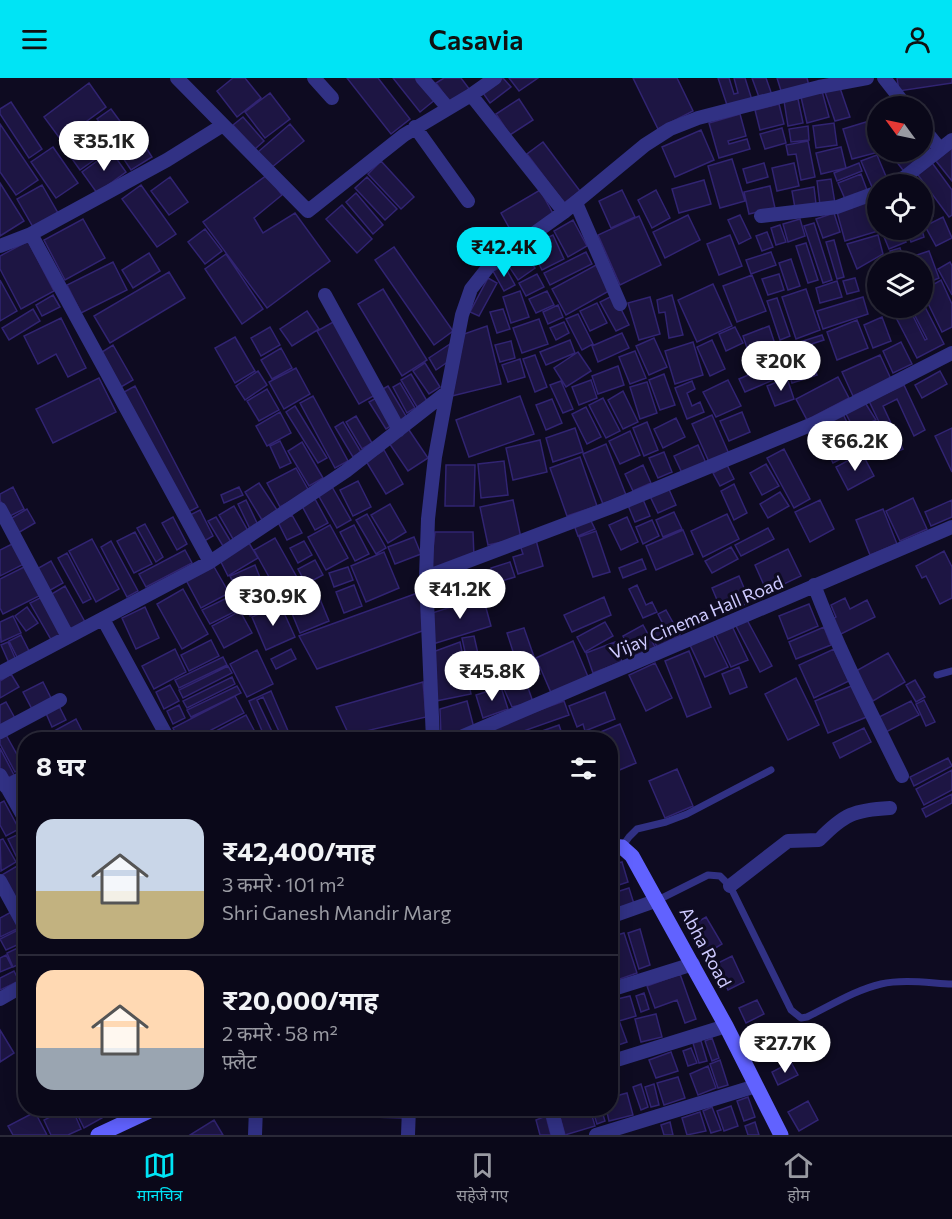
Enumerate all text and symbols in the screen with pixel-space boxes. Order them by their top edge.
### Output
icon: menu [18,23,51,56]
text: Casavia [428,23,524,56]
icon: person [901,23,934,56]
north arrow [867,96,933,162]
map controls [867,96,933,318]
pin: ₹35.1K [55,121,153,172]
text: ₹35.1K [73,128,135,152]
button: locate [867,174,933,240]
pin: ₹42.4K [455,227,553,278]
text: ₹42.4K [471,234,537,258]
button: layers [867,252,933,318]
pin: ₹20K [745,341,817,392]
text: ₹20K [756,348,806,372]
pin: ₹66.2K [806,421,904,472]
text: ₹66.2K [821,428,889,452]
pin: ₹41.2K [411,569,509,620]
street label: Vijay Cinema Hall Road [606,570,786,664]
pin: ₹30.9K [224,576,322,627]
text: ₹41.2K [428,576,492,600]
text: ₹30.9K [239,583,307,607]
pin: ₹45.8K [443,651,541,702]
text: ₹45.8K [459,658,525,682]
text: 8 घर [36,750,85,781]
icon: filters [567,752,600,785]
text: ₹42,400/माह [222,835,375,866]
icon: home [84,843,156,915]
text: 3 कमरे · 101 m² [222,872,345,896]
text: Shri Ganesh Mandir Marg [222,900,451,924]
street label: Abha Road [676,903,736,991]
text: ₹20,000/माह [222,984,378,1015]
icon: home [84,994,156,1066]
text: 2 कमरे · 58 m² [222,1021,338,1045]
pin: ₹27.7K [736,1023,834,1074]
text: ₹27.7K [753,1030,817,1054]
text: फ़्लैट [222,1049,257,1073]
tab: मानचित्र [137,1149,183,1208]
tab: सहेजे गए [456,1149,508,1208]
tab: होम [782,1149,815,1208]

